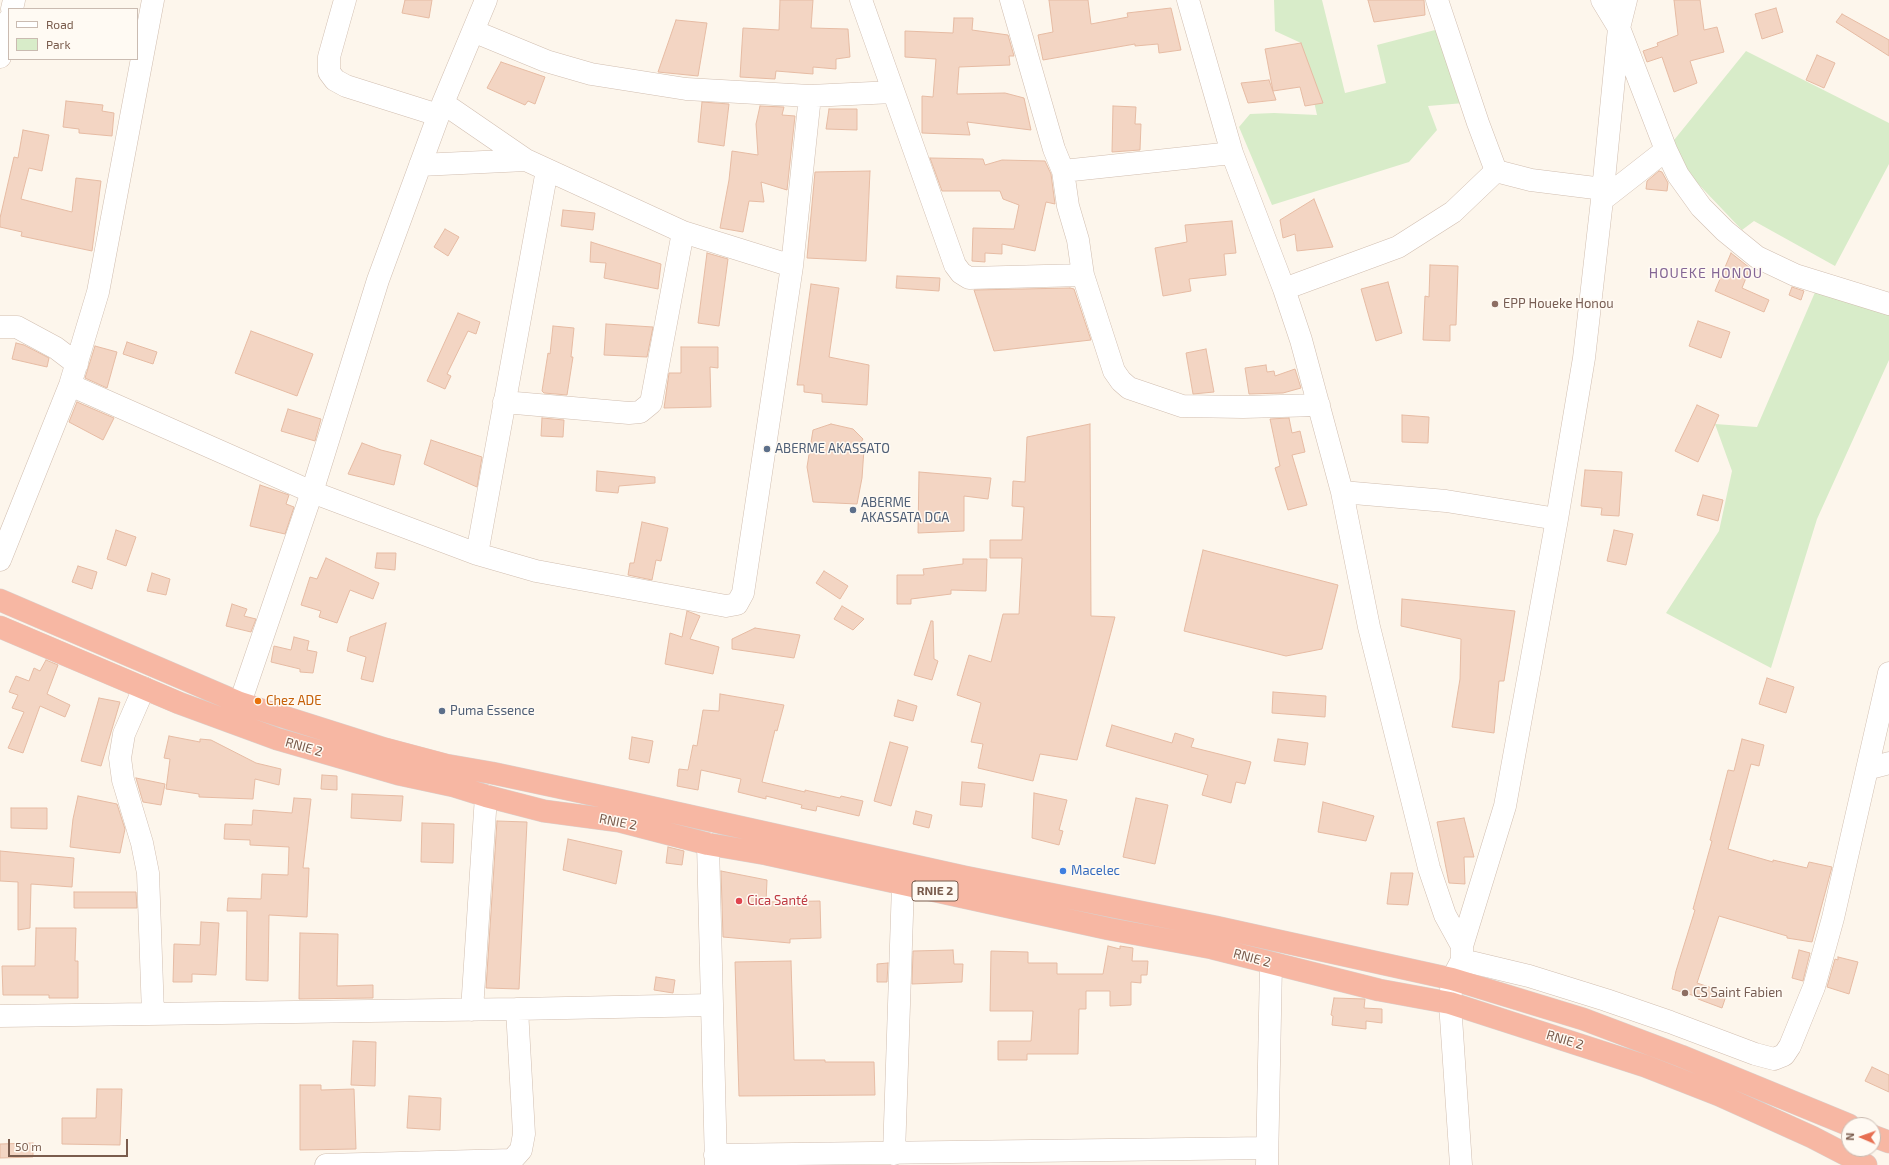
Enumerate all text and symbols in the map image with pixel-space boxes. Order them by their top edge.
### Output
legend [8,8,138,60]
text: Road [46,17,74,31]
text: Park [46,37,71,51]
district label: HOUEKE HONOU [1649,265,1763,281]
place label: EPP Houeke Honou [1503,296,1614,312]
marker: EPP Houeke Honou [1490,299,1500,309]
place label: ABERME AKASSATO [775,441,890,457]
marker: ABERME AKASSATO [762,444,772,454]
place label: ABERME AKASSATA DGA [861,495,949,526]
marker: ABERME AKASSATA DGA [848,505,858,515]
place label: Chez ADE [266,693,321,709]
marker: Chez ADE [253,696,263,706]
place label: Puma Essence [450,703,535,719]
marker: Puma Essence [437,706,447,716]
street label: RNIE 2 [284,734,324,760]
street label: RNIE 2 [598,811,638,833]
place label: Macelec [1071,863,1120,879]
marker: Macelec [1058,866,1068,876]
road number: RNIE 2 [912,881,958,901]
place label: Cica Santé [747,893,808,909]
marker: Cica Santé [734,896,744,906]
street label: RNIE 2 [1232,946,1272,970]
place label: CS Saint Fabien [1693,985,1783,1001]
marker: CS Saint Fabien [1680,988,1690,998]
street label: RNIE 2 [1545,1027,1585,1053]
north arrow [1841,1117,1881,1157]
scale bar [10,1131,130,1157]
text: N [1843,1132,1856,1141]
text: 50 m [15,1139,42,1153]

